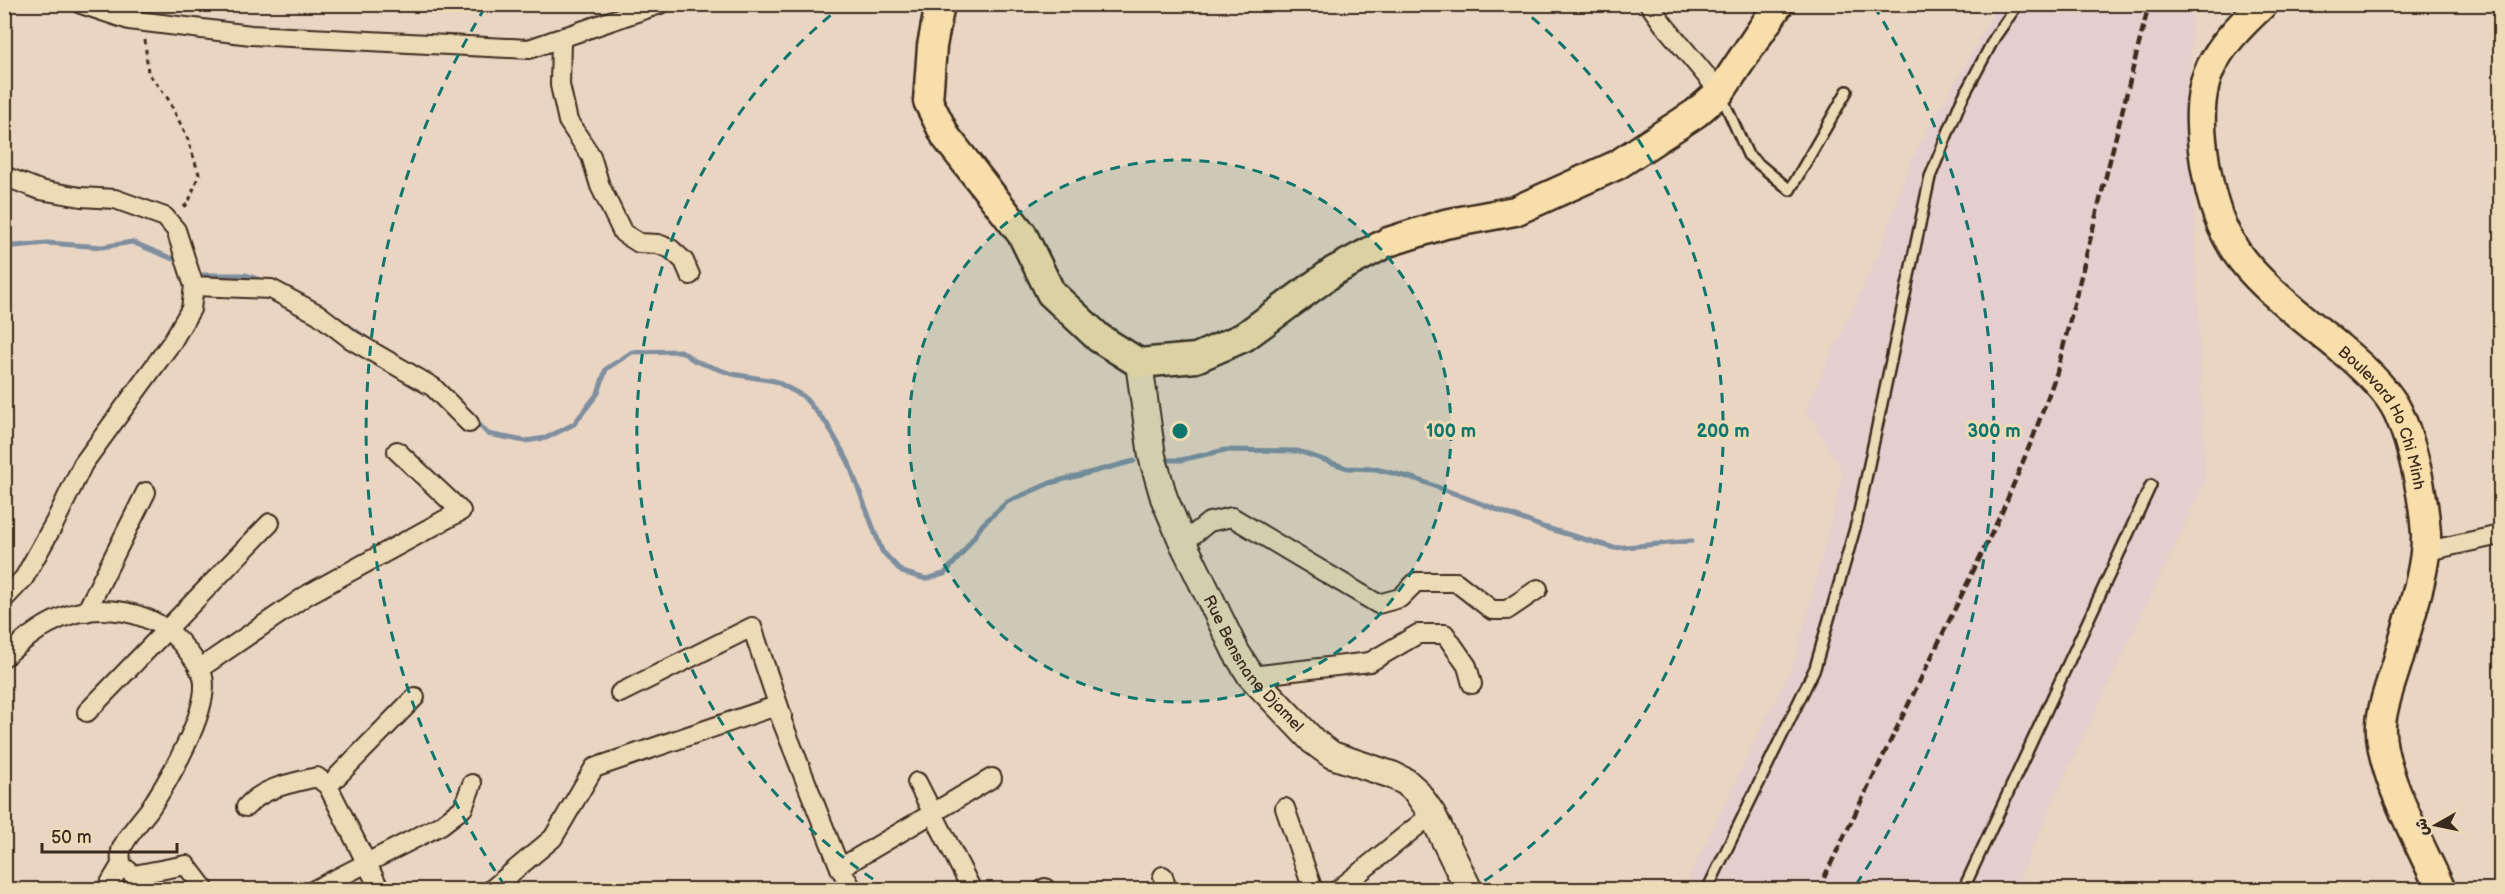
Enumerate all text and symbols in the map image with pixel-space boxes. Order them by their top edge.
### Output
street label: Boulevard Ho Chi Minh [2334,343,2428,492]
centre of rings [1170,421,1190,441]
text: 100 m [1426,421,1476,442]
text: 200 m [1696,421,1750,442]
text: 300 m [1967,421,2021,442]
street label: Rue Bensnane Djamel [1199,592,1307,736]
north arrow [2406,795,2466,855]
scale bar [42,816,177,854]
text: ش [2412,817,2433,837]
text: 50 m [51,827,92,848]

